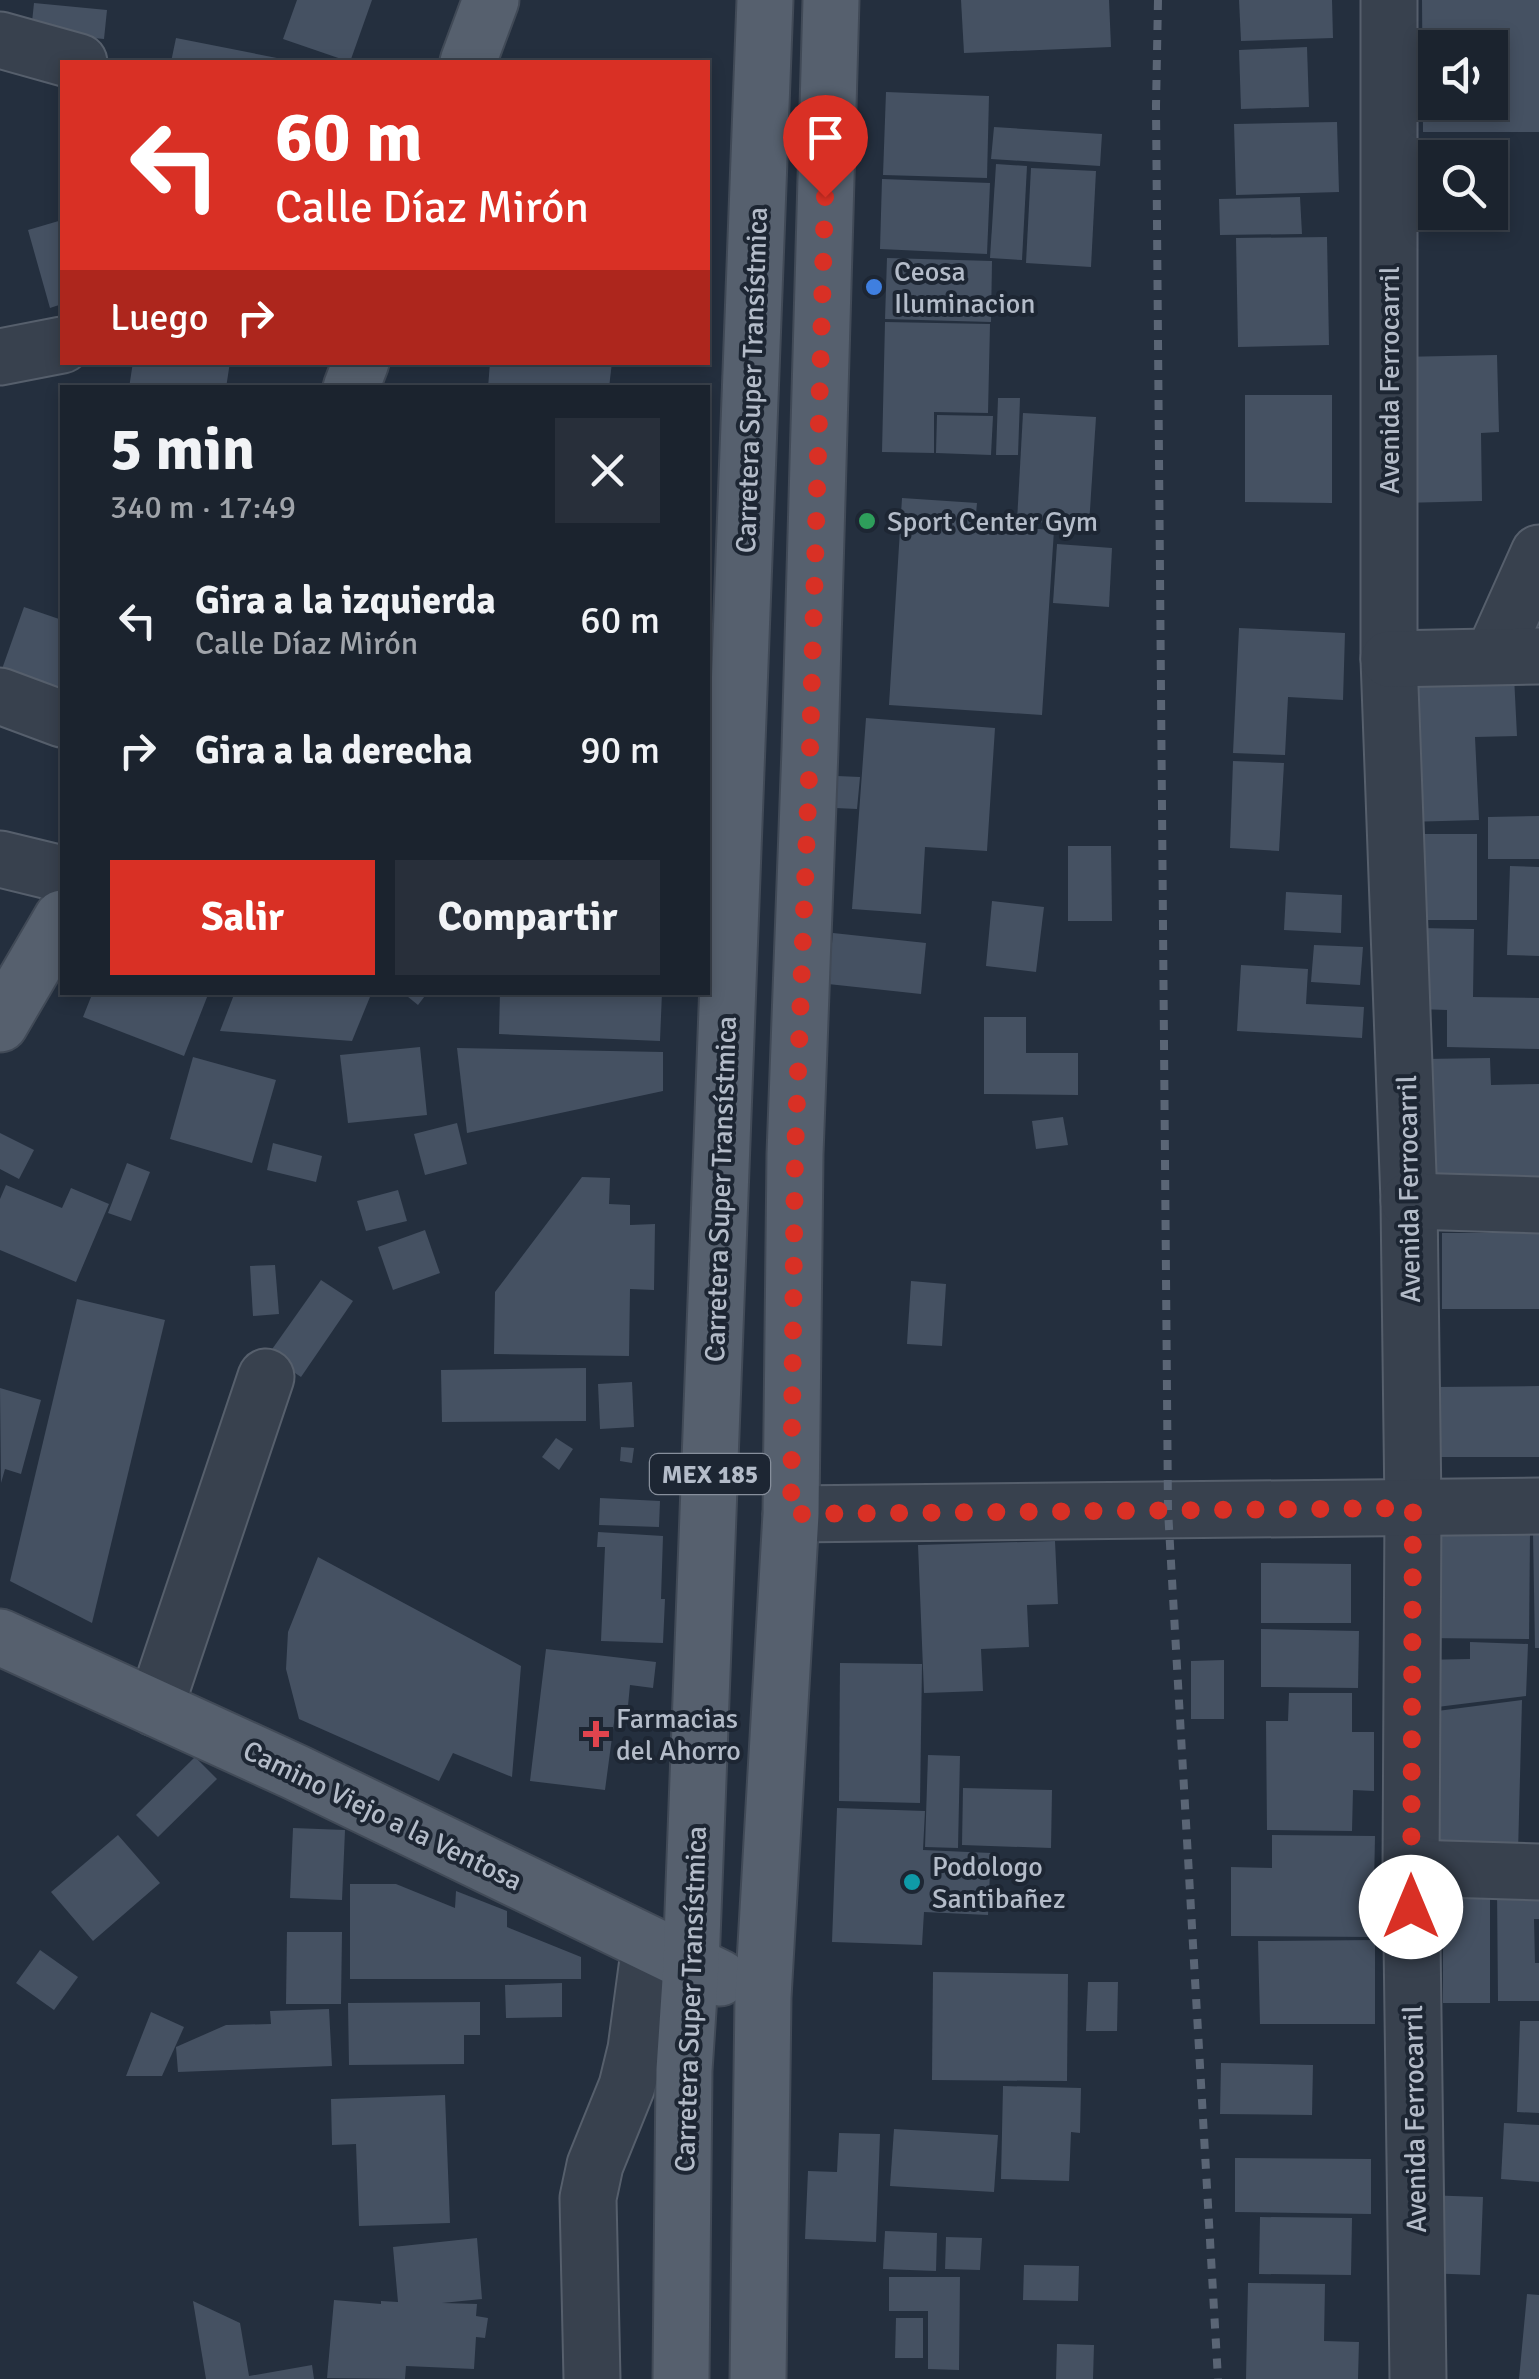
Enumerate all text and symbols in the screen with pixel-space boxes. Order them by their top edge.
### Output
map controls [1418,30,1508,230]
button: sound [1418,30,1508,120]
text: 60 m [275,94,423,180]
pin [783,95,868,198]
icon: left [110,100,240,230]
icon: arrive [798,110,853,165]
button: search [1418,140,1508,230]
text: Calle Díaz Mirón [275,180,589,235]
street label: Carretera Super Transístmica [729,206,775,554]
place label: Ceosa Iluminacion [894,255,1036,321]
street label: Avenida Ferrocarril [1373,266,1407,494]
marker: Ceosa Iluminacion [863,276,885,298]
icon: right [228,290,283,345]
text: Luego [110,294,208,341]
text: 5 min [110,413,255,487]
button: close [555,418,660,523]
text: 340 m · 17:49 [110,488,296,527]
place label: Sport Center Gym [887,505,1098,539]
marker: Sport Center Gym [856,510,878,532]
text: Gira a la izquierda [195,577,496,624]
icon: left [110,593,165,648]
text: 60 m [580,597,660,644]
text: Calle Díaz Mirón [195,624,418,663]
icon: right [110,723,165,778]
text: Gira a la derecha [195,727,472,774]
text: 90 m [580,727,660,774]
button: Salir [110,860,375,975]
button: Compartir [395,860,660,975]
street label: Carretera Super Transístmica [698,1015,744,1363]
street label: Avenida Ferrocarril [1390,1075,1428,1303]
road number: MEX 185 [650,1454,770,1494]
place label: Farmacias del Ahorro [616,1702,741,1768]
marker: Farmacias del Ahorro [585,1723,607,1745]
street label: Camino Viejo a la Ventosa [237,1733,528,1898]
street label: Carretera Super Transístmica [668,1825,714,2173]
place label: Podologo Santibañez [932,1850,1065,1916]
position arrow [1359,1855,1463,1959]
marker: Podologo Santibañez [901,1871,923,1893]
street label: Avenida Ferrocarril [1396,2005,1434,2233]

